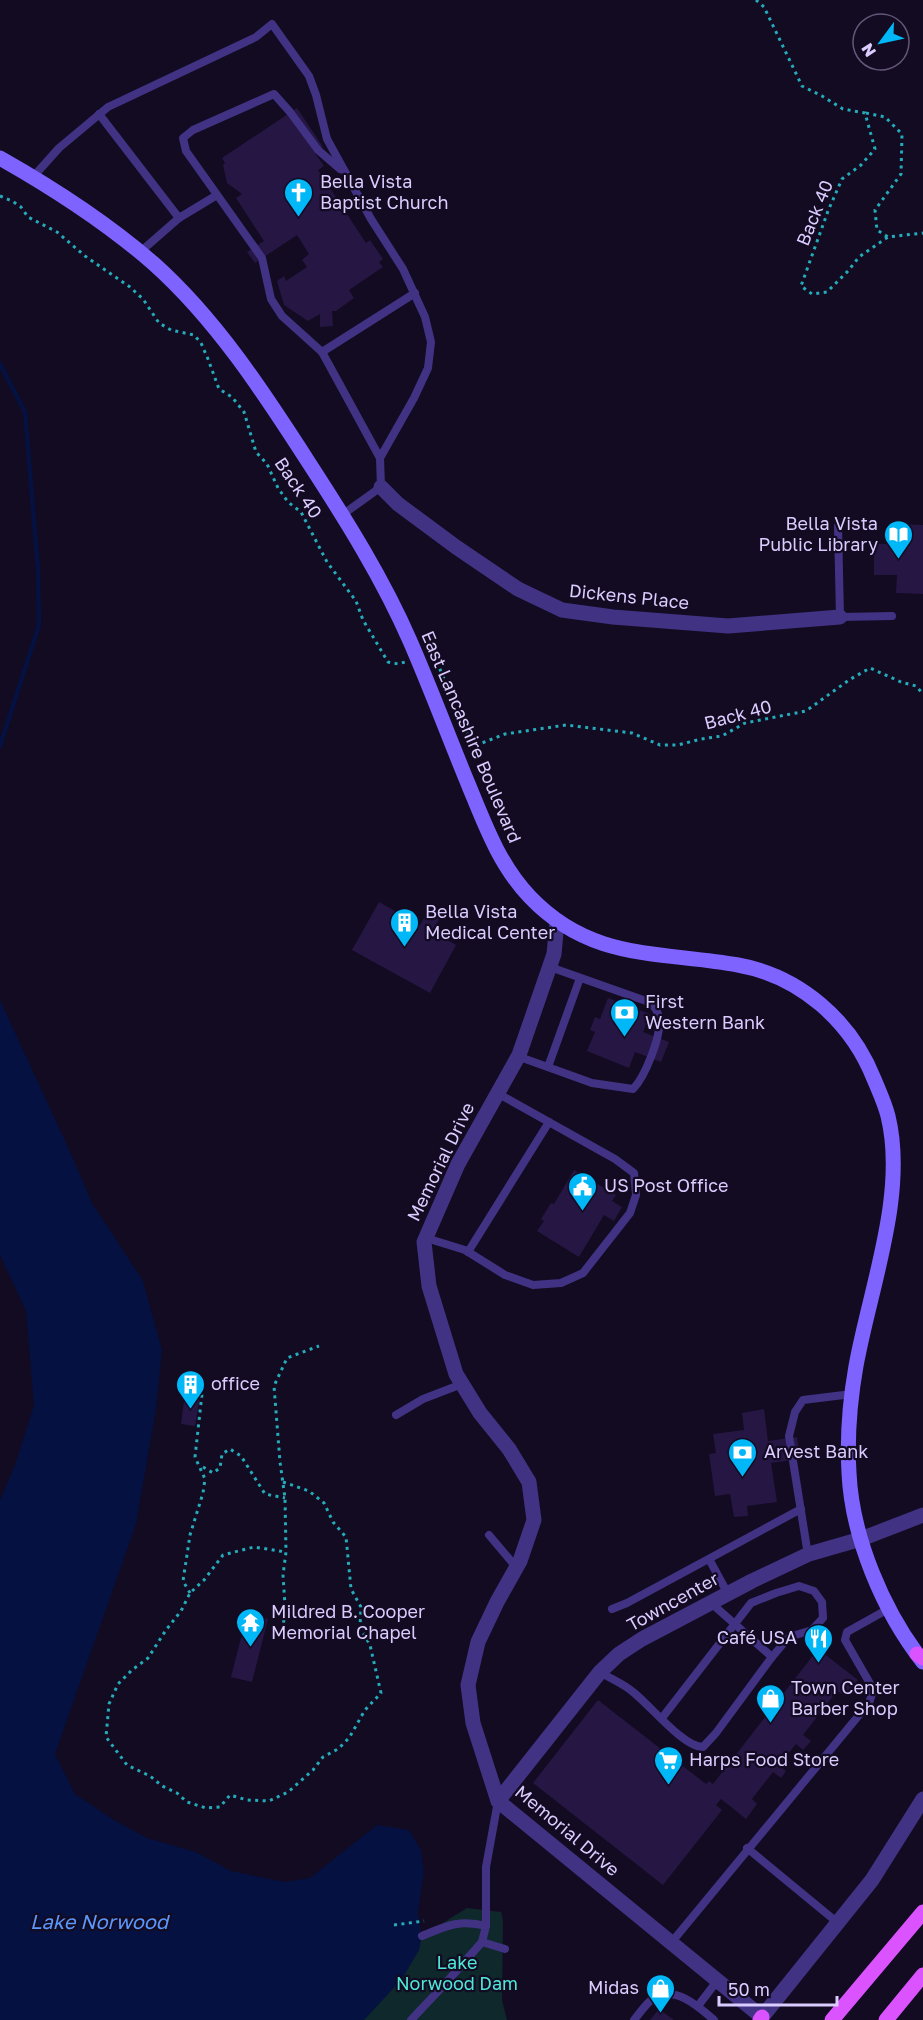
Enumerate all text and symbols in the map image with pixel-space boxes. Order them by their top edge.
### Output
north arrow [851,12,911,72]
text: N [857,40,880,61]
place label: Bella Vista Baptist Church [320,170,448,213]
church icon: Bella Vista Baptist Church [283,176,315,218]
street label: Back 40 [791,177,837,249]
street label: Back 40 [270,453,327,522]
place label: Bella Vista Public Library [759,512,878,555]
library icon: Bella Vista Public Library [883,518,915,560]
street label: Dickens Place [568,579,690,613]
street label: East Lancashire Boulevard [417,627,527,846]
street label: Back 40 [702,694,774,734]
place label: Bella Vista Medical Center [425,900,555,943]
building icon: Bella Vista Medical Center [388,906,420,948]
place label: First Western Bank [645,990,765,1033]
bank icon: First Western Bank [608,996,640,1038]
street label: Memorial Drive [402,1099,478,1225]
public building icon: US Post Office [567,1170,599,1212]
place label: US Post Office [604,1174,729,1196]
building icon: office [174,1368,206,1410]
place label: office [211,1372,260,1394]
bank icon: Arvest Bank [727,1436,759,1478]
place label: Arvest Bank [764,1440,869,1462]
street label: Towncenter [623,1567,722,1635]
place label: Mildred B. Cooper Memorial Chapel [271,1600,425,1643]
temple icon: Mildred B. Cooper Memorial Chapel [234,1606,266,1648]
restaurant icon: Café USA [802,1622,834,1664]
place label: Café USA [717,1626,797,1648]
place label: Town Center Barber Shop [791,1676,900,1719]
shop icon: Town Center Barber Shop [754,1682,786,1724]
supermarket icon: Harps Food Store [652,1744,684,1786]
place label: Harps Food Store [689,1748,839,1770]
street label: Memorial Drive [511,1780,624,1880]
water label: Lake Norwood [30,1909,171,1933]
park label: Lake Norwood Dam [396,1951,518,1994]
scale bar [719,1969,838,2007]
shop icon: Midas [644,1972,676,2014]
place label: Midas [588,1976,639,1998]
text: 50 m [728,1978,770,2000]

